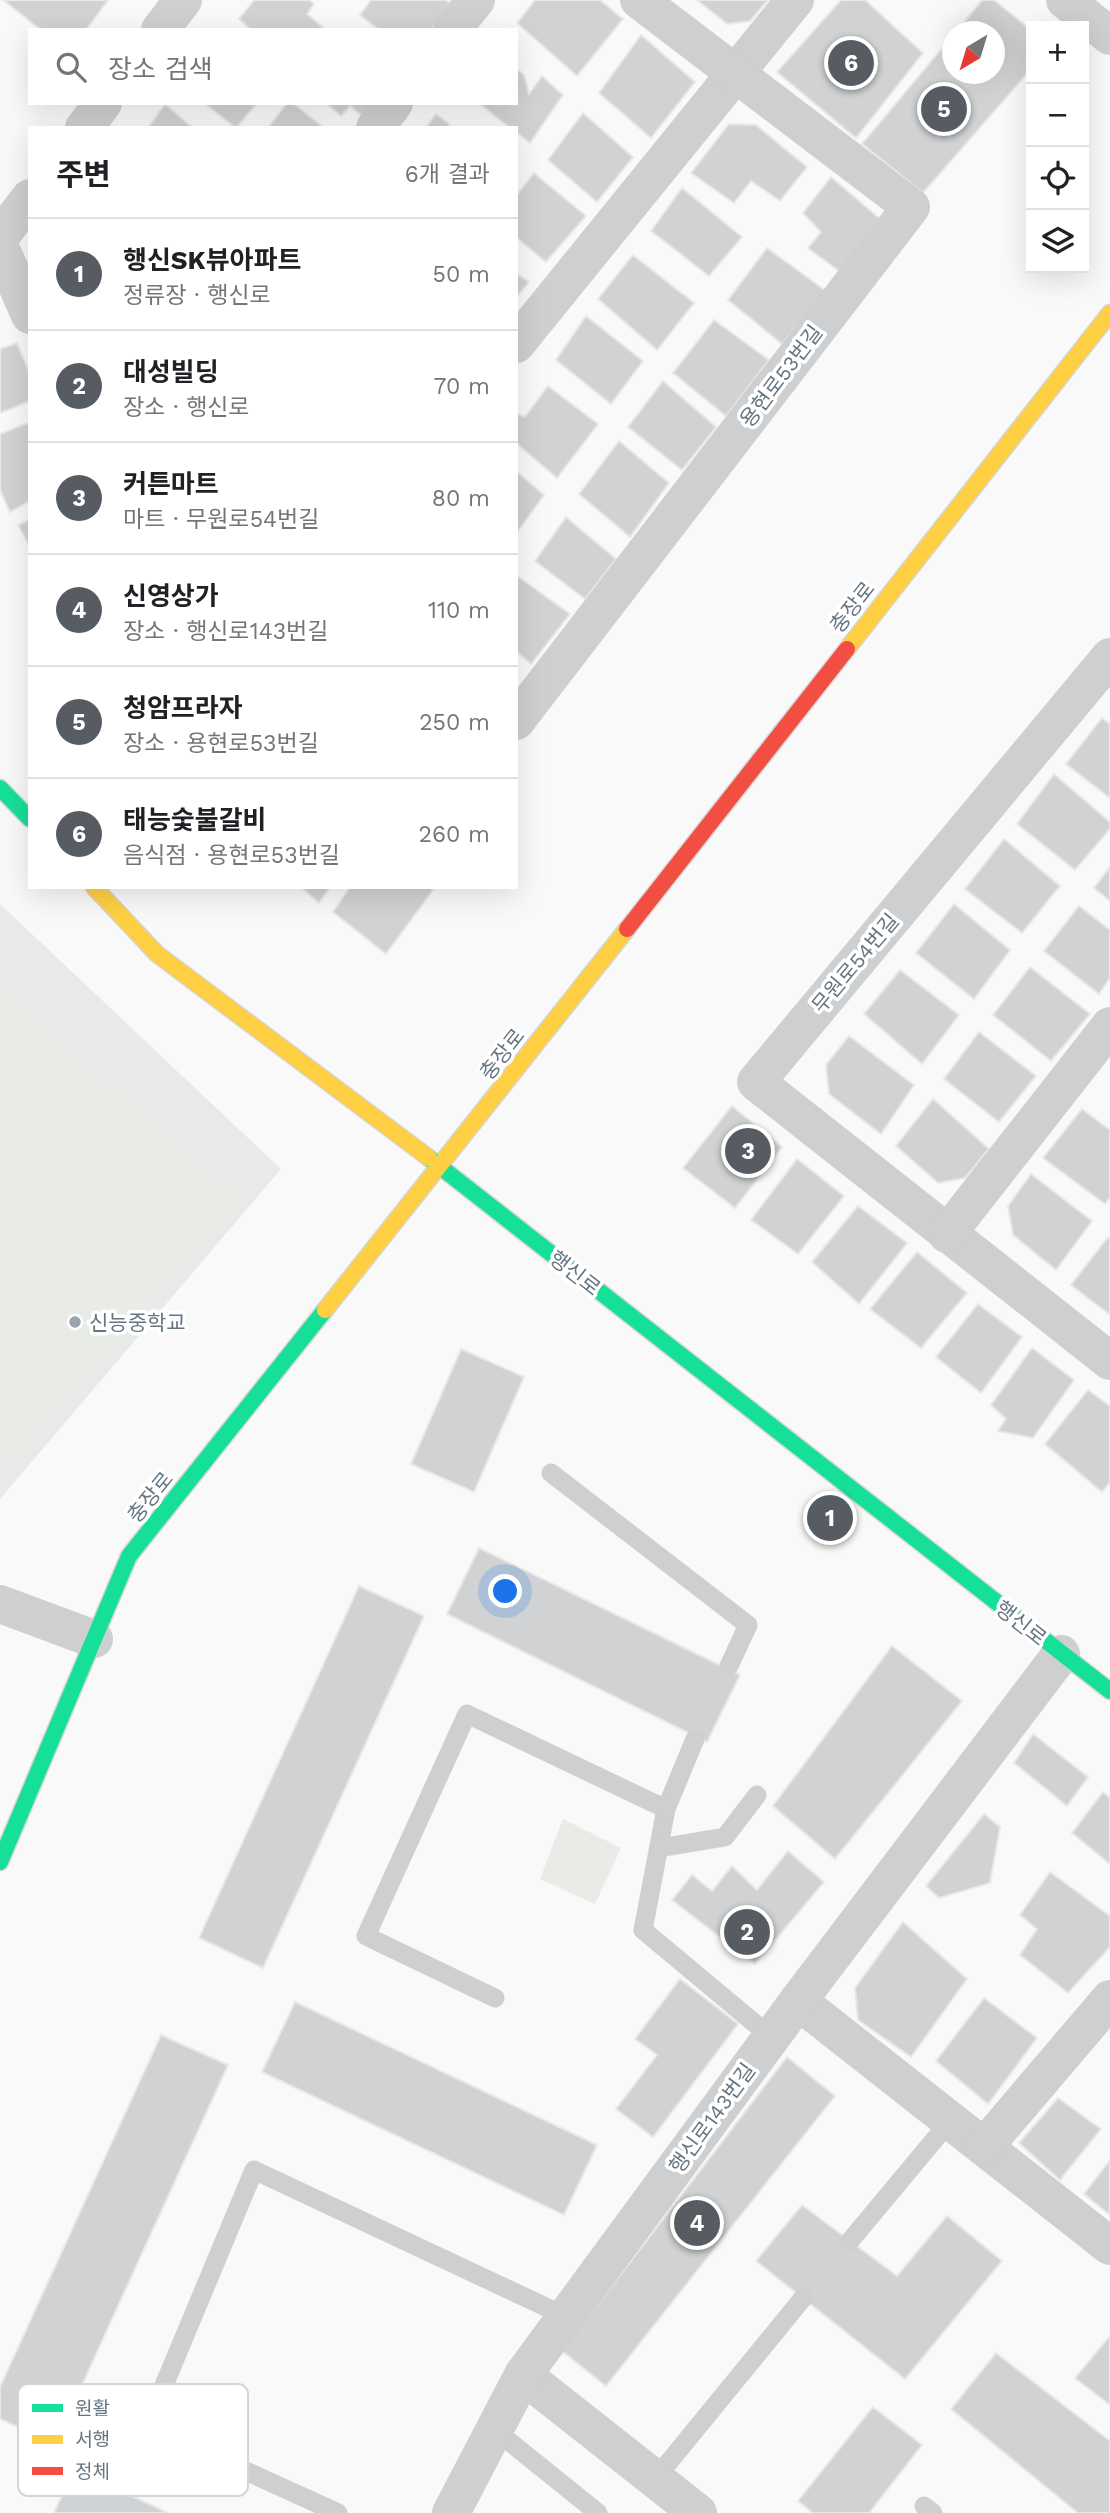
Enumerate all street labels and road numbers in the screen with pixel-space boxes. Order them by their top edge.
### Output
street label: 용현로53번길 [735,320,827,432]
street label: 충장로 [824,576,880,638]
street label: 무원로54번길 [806,908,904,1018]
street label: 충장로 [474,1023,530,1085]
street label: 행신로 [544,1245,606,1301]
street label: 충장로 [122,1467,178,1527]
street label: 행신로 [990,1595,1052,1651]
street label: 행신로143번길 [664,2058,760,2178]

